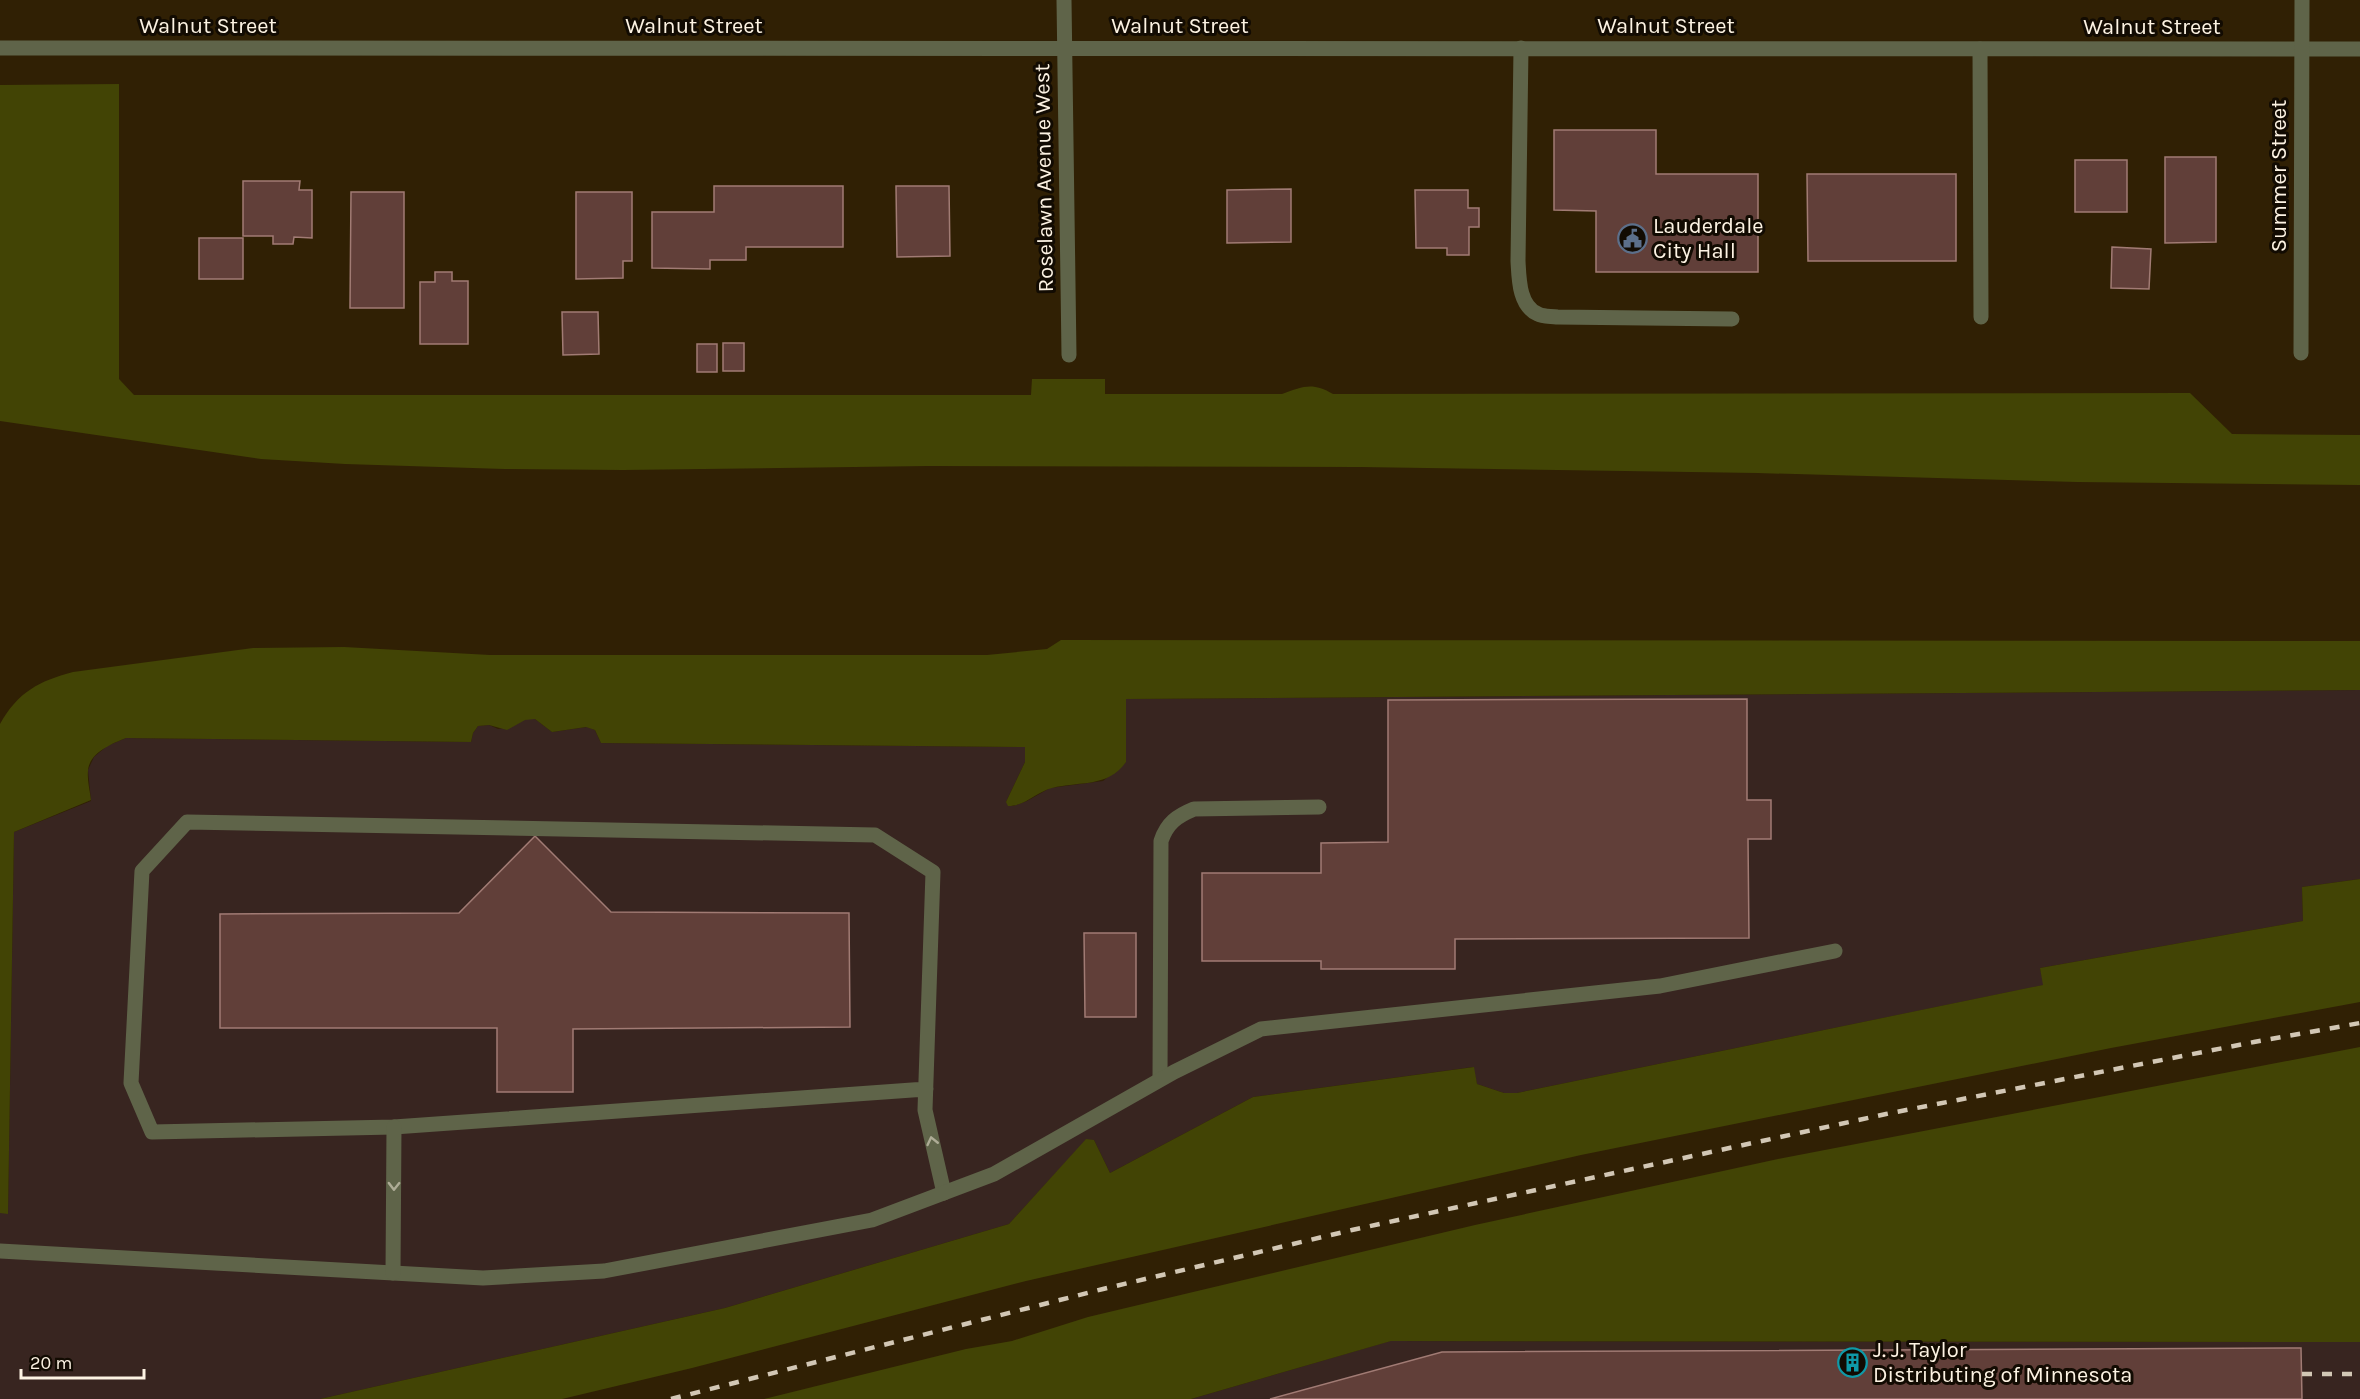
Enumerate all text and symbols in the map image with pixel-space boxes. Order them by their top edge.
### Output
street label: Walnut Street [139,13,277,39]
street label: Walnut Street [625,13,763,39]
street label: Walnut Street [1111,13,1249,39]
street label: Walnut Street [1597,13,1735,39]
street label: Walnut Street [2083,14,2221,40]
street label: Roselawn Avenue West [1029,63,1059,293]
street label: Summer Street [2266,100,2292,252]
place label: Lauderdale City Hall [1653,213,1764,264]
public building icon: Lauderdale City Hall [1616,223,1648,255]
one-way arrow [927,1136,940,1146]
one-way arrow [388,1181,400,1190]
place label: J. J. Taylor Distributing of Minnesota [1873,1337,2132,1388]
scale bar [21,1342,144,1380]
building icon: J. J. Taylor Distributing of Minnesota [1836,1347,1868,1379]
text: 20 m [30,1352,72,1374]

